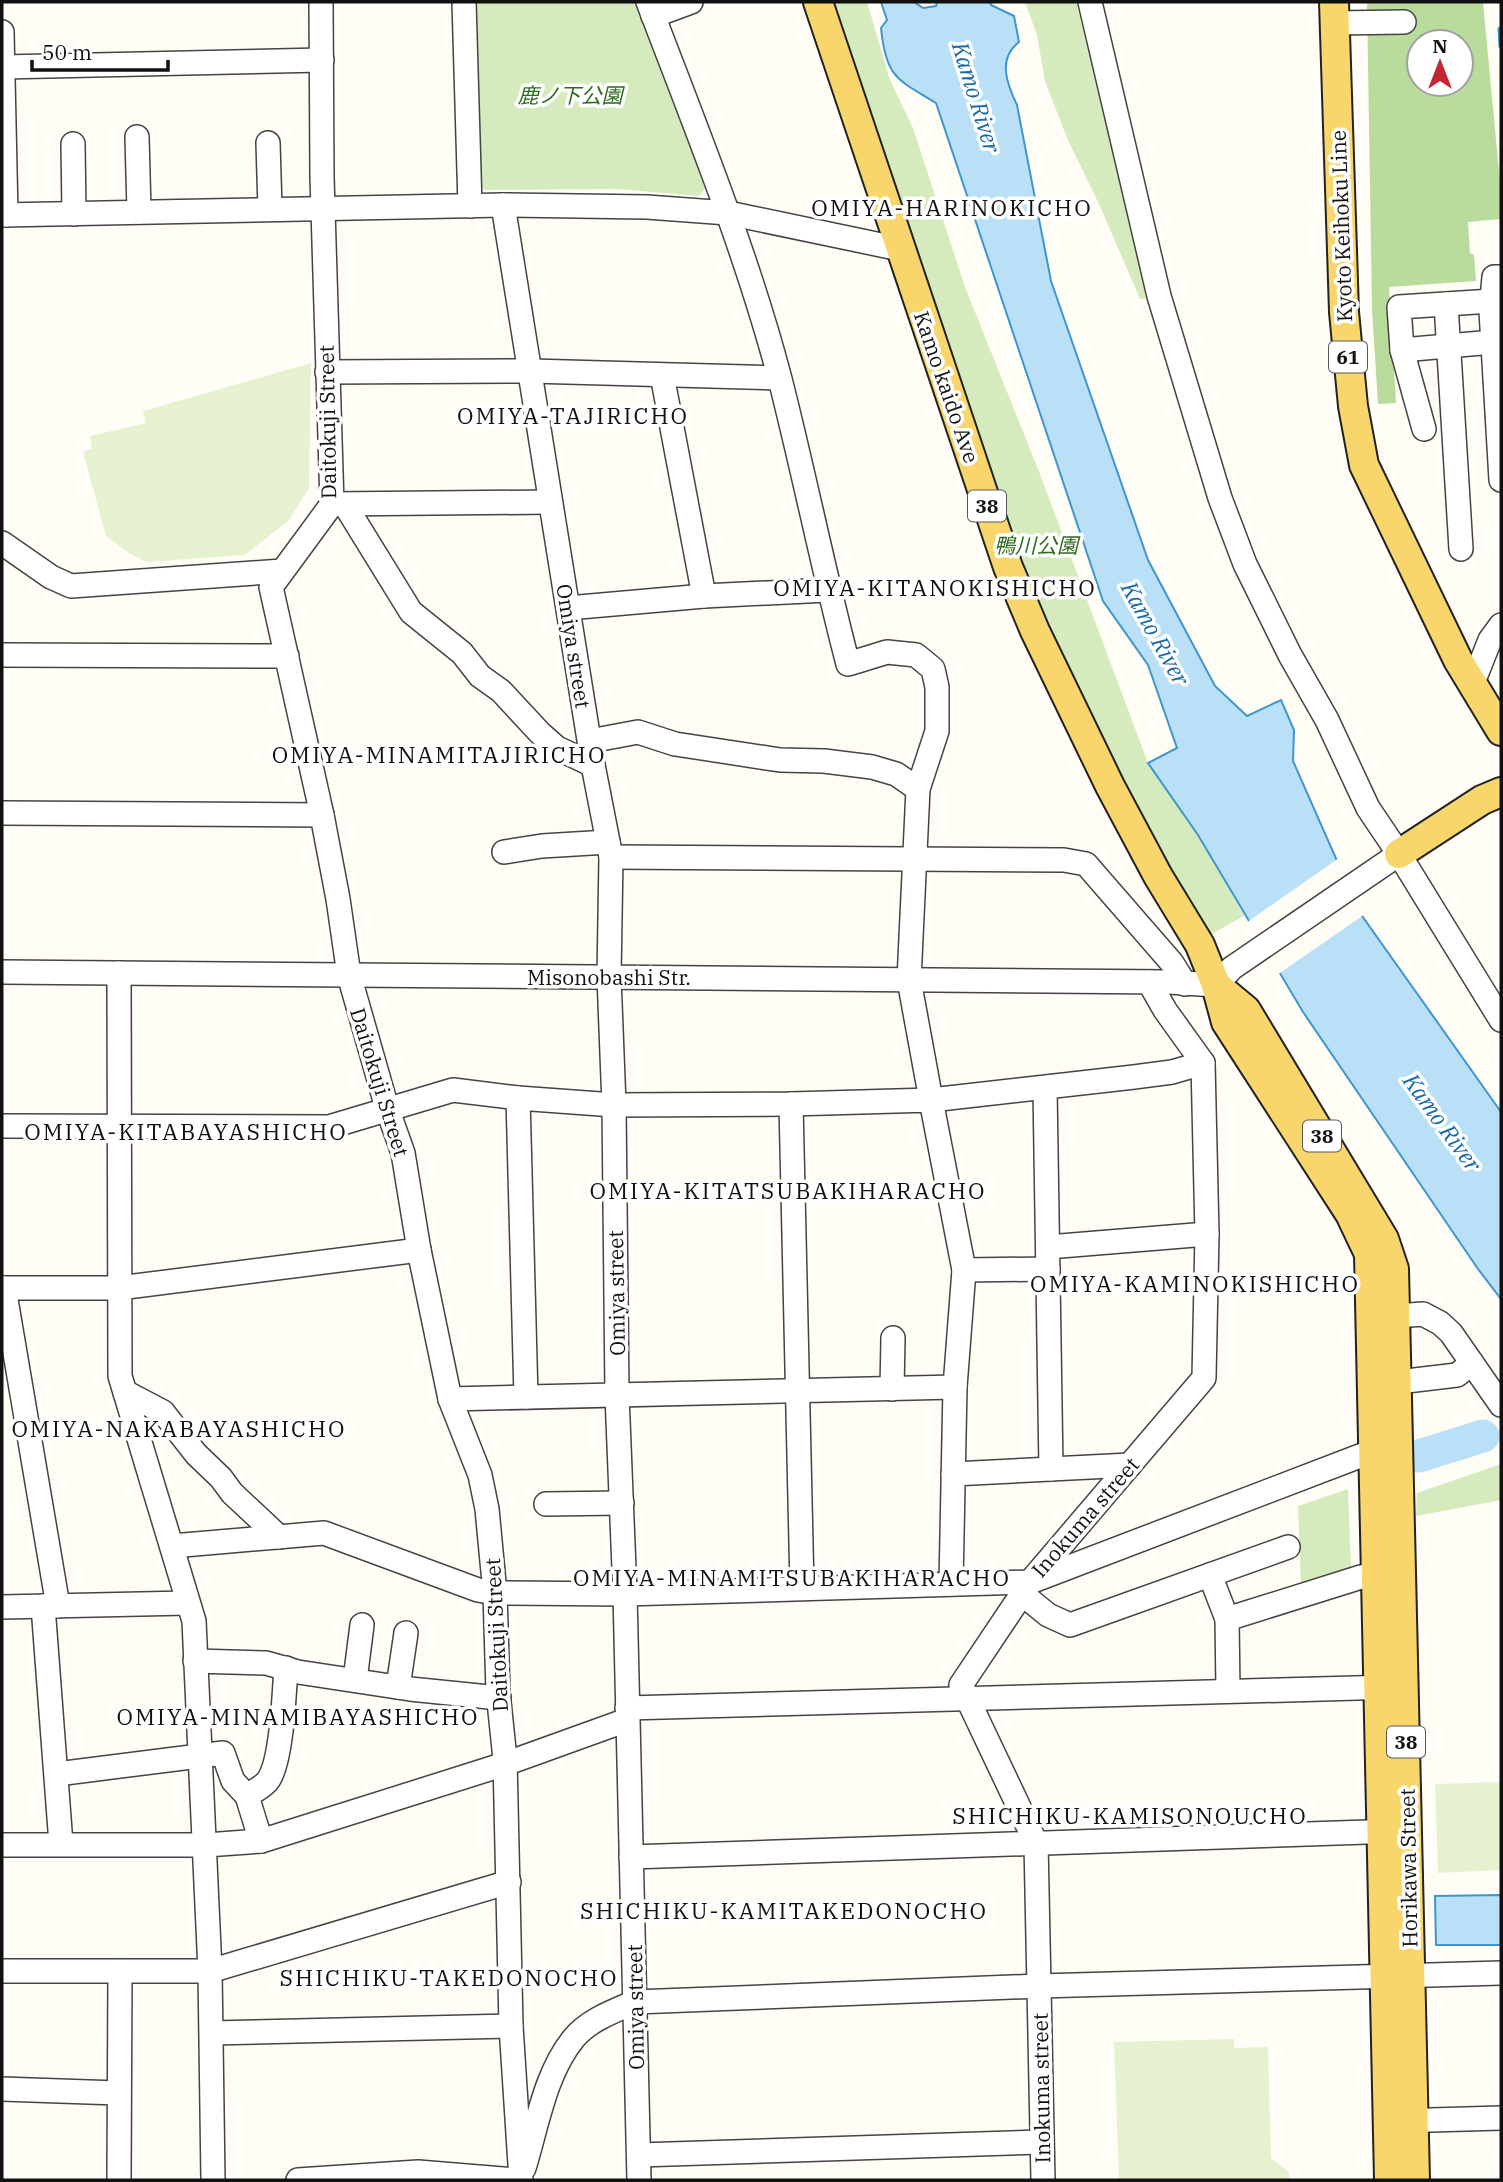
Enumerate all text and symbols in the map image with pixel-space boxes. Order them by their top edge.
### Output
scale bar [32,28,168,72]
north arrow [1405,28,1475,98]
text: N [1432,34,1448,58]
water label: Kamo River [946,37,1008,157]
text: 50 m [42,38,92,66]
park label: 鹿ノ下公園 [518,81,625,109]
street label: Kyoto Keihoku Line [1324,129,1358,323]
district label: OMIYA-HARINOKICHO [811,192,1093,222]
street label: Kamo kaido Ave [908,307,986,467]
road number: 61 [1329,342,1367,372]
street label: Daitokuji Street [312,345,342,499]
district label: OMIYA-TAJIRICHO [457,400,689,430]
road number: 38 [968,491,1006,522]
park label: 鴨川公園 [994,531,1081,559]
district label: OMIYA-KITANOKISHICHO [773,572,1097,602]
water label: Kamo River [1115,575,1197,691]
street label: Omiya street [550,582,598,710]
district label: OMIYA-MINAMITAJIRICHO [272,739,606,769]
street label: Misonobashi Str. [527,963,691,991]
street label: Daitokuji Street [344,1004,416,1160]
water label: Kamo River [1397,1066,1489,1178]
district label: OMIYA-KITABAYASHICHO [24,1116,348,1146]
road number: 38 [1303,1120,1341,1152]
district label: OMIYA-KITATSUBAKIHARACHO [590,1175,986,1205]
street label: Omiya street [601,1230,631,1356]
district label: OMIYA-KAMINOKISHICHO [1030,1268,1360,1298]
district label: OMIYA-NAKABAYASHICHO [11,1413,347,1443]
street label: Inokuma street [1025,1451,1145,1583]
street label: Daitokuji Street [478,1557,514,1713]
district label: OMIYA-MINAMITSUBAKIHARACHO [573,1562,1011,1592]
district label: OMIYA-MINAMIBAYASHICHO [116,1701,480,1731]
road number: 38 [1387,1726,1425,1758]
street label: Horikawa Street [1393,1788,1423,1948]
district label: SHICHIKU-KAMISONOUCHO [952,1800,1308,1830]
district label: SHICHIKU-KAMITAKEDONOCHO [580,1895,988,1925]
street label: Omiya street [620,1944,650,2070]
district label: SHICHIKU-TAKEDONOCHO [280,1962,618,1992]
street label: Inokuma street [1026,2012,1056,2164]

